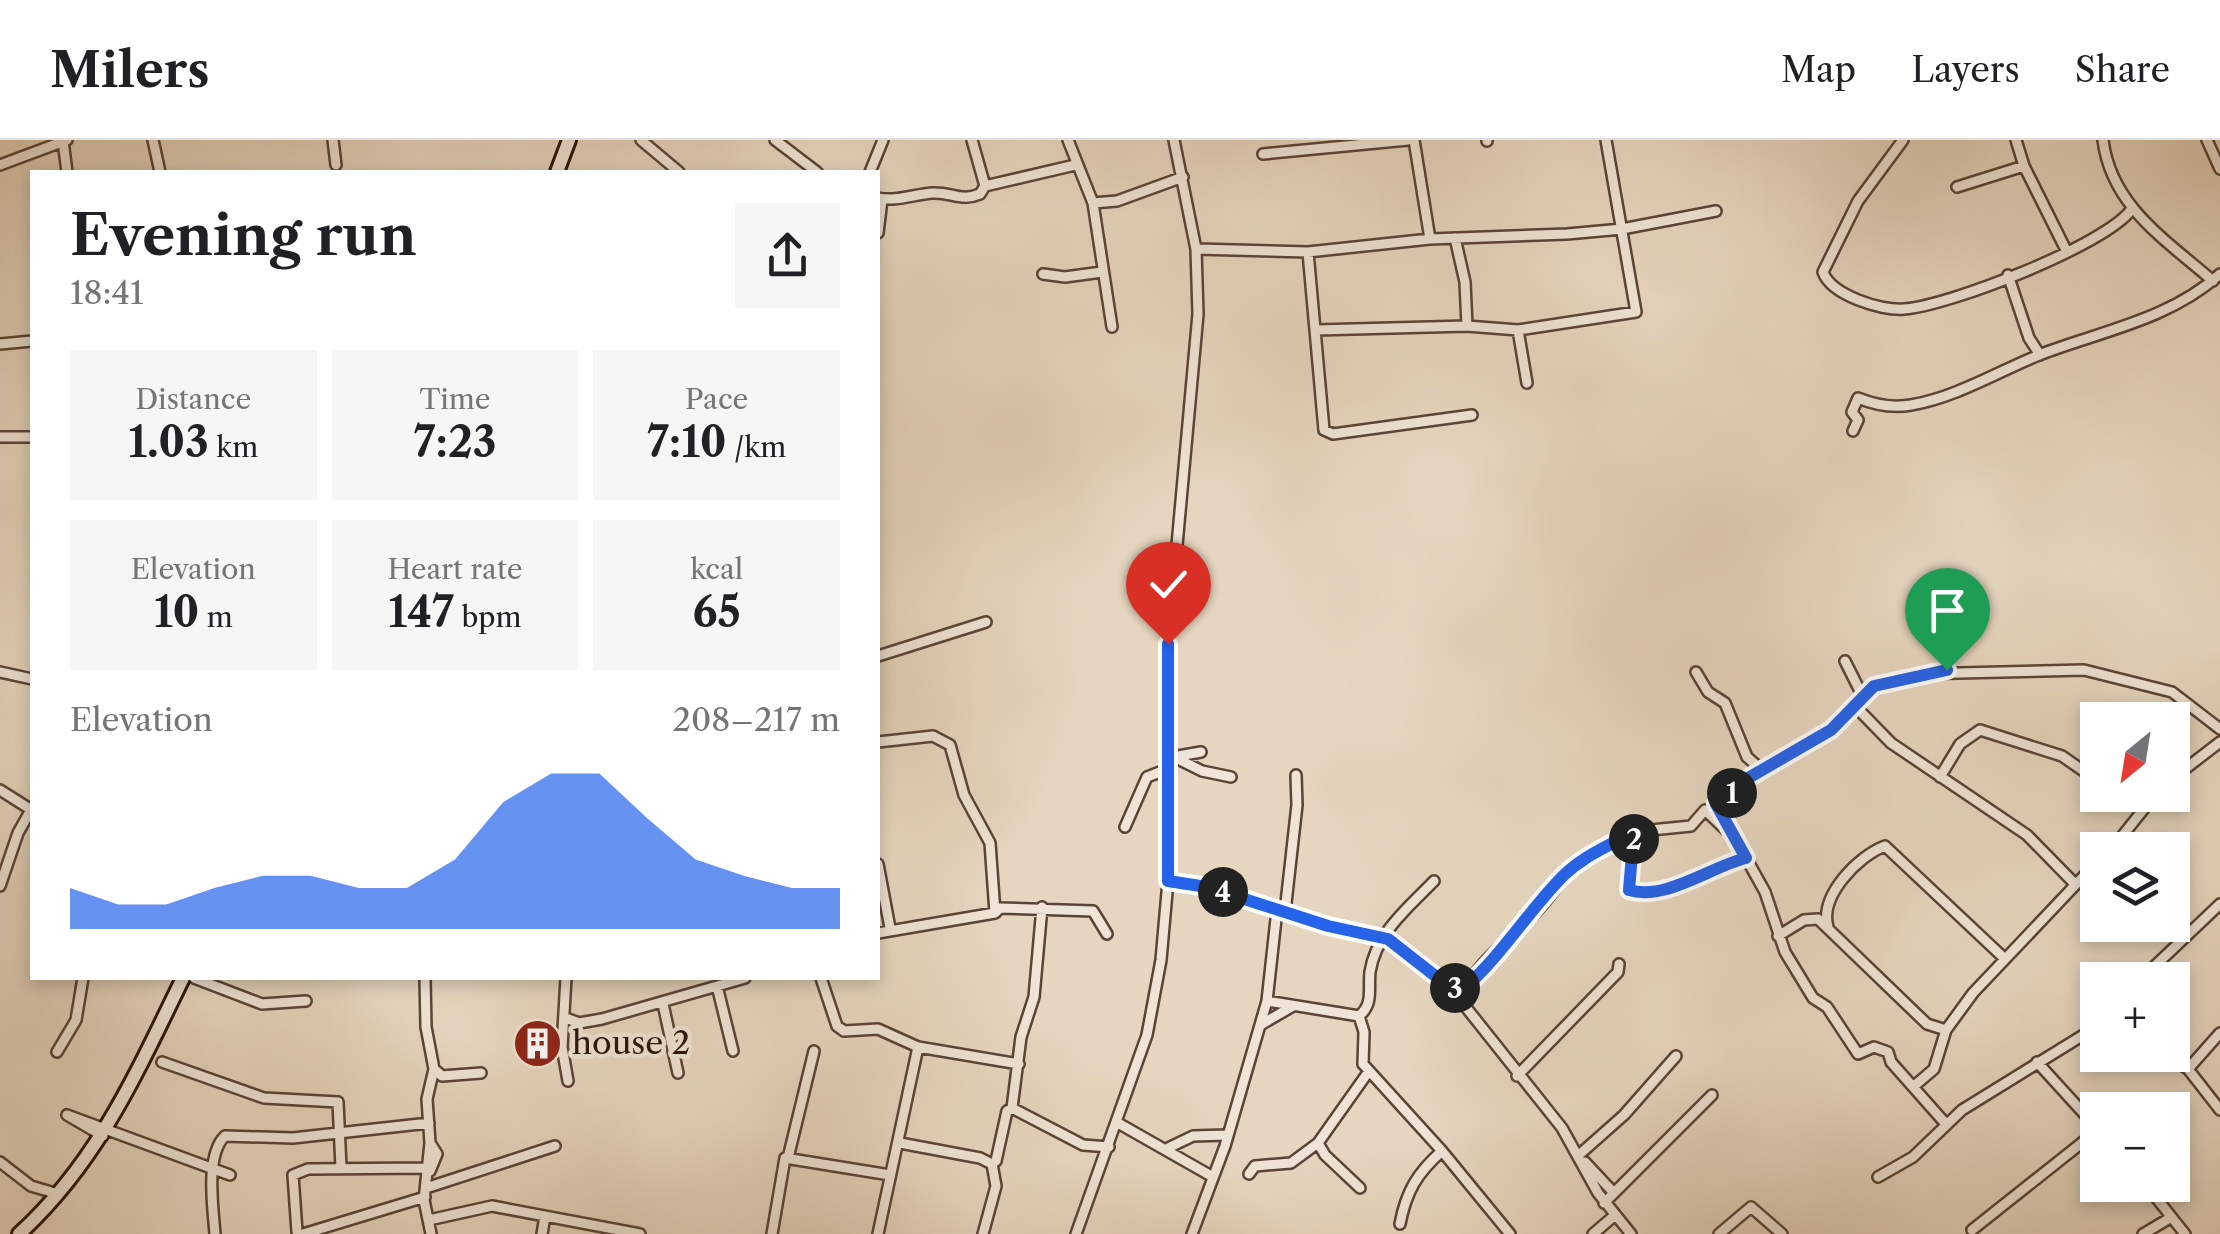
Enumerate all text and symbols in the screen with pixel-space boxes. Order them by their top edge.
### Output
text: Milers [50,40,209,99]
text: Map [1781,48,1856,91]
text: Layers [1911,48,2020,91]
text: Share [2075,48,2170,91]
text: Evening run [70,202,417,269]
button: share [735,203,840,308]
text: 18:41 [70,273,143,312]
text: Distance [135,382,251,416]
text: Time [420,382,490,416]
text: Pace [685,382,748,416]
text: 1.03 [128,416,209,468]
text: 7:23 [414,416,496,468]
text: 7:10 [647,416,727,468]
text: km [209,430,258,464]
text: /km [727,430,786,464]
pin [1126,542,1211,645]
text: Elevation [131,552,256,586]
text: Heart rate [388,552,522,586]
text: kcal [690,552,743,586]
icon: check [1141,557,1196,612]
pin [1905,568,1990,671]
icon: arrive [1920,583,1975,638]
text: 10 [154,586,199,638]
text: 147 [388,586,454,638]
text: 65 [693,586,741,638]
text: m [199,600,233,634]
text: bpm [454,600,522,634]
text: Elevation [70,700,213,739]
text: 208–217 m [673,700,840,739]
north arrow [2080,702,2190,812]
map controls [2080,702,2190,1202]
pin: 1 [1707,768,1757,818]
text: 1 [1726,776,1738,810]
pin: 2 [1609,814,1659,864]
text: 2 [1626,822,1642,856]
button: layers [2080,832,2190,942]
pin: 4 [1198,867,1248,917]
text: 4 [1215,875,1231,909]
button: + [2080,962,2190,1072]
pin: 3 [1430,963,1480,1013]
text: 3 [1447,971,1463,1005]
building icon: house 2 [511,1017,563,1069]
place label: house 2 [572,1023,690,1062]
button: − [2080,1092,2190,1202]

